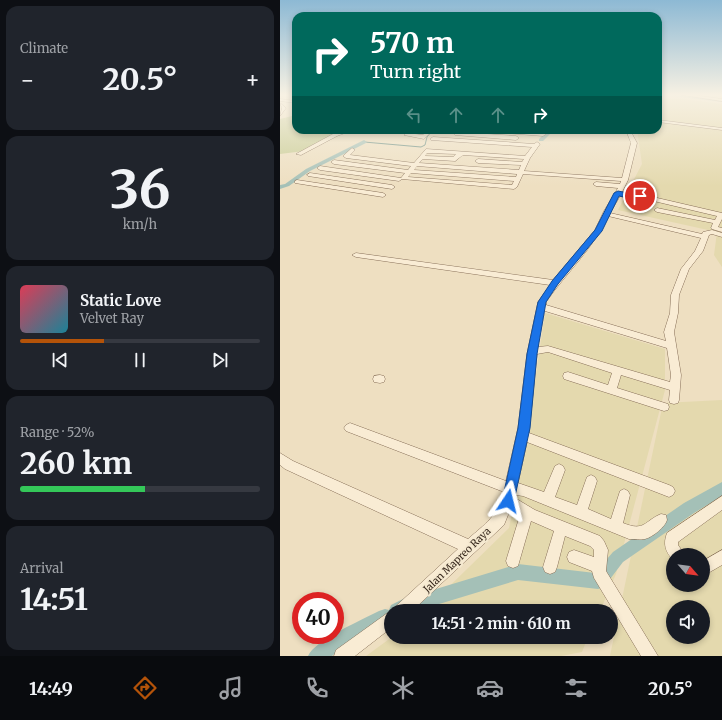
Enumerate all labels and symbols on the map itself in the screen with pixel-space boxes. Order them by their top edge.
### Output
pin [623,179,657,213]
position arrow [487,480,529,522]
street label: Jalan Mapreo Raya [420,524,494,596]
north arrow [666,548,710,592]
speed limit sign: 40 [292,592,344,644]

